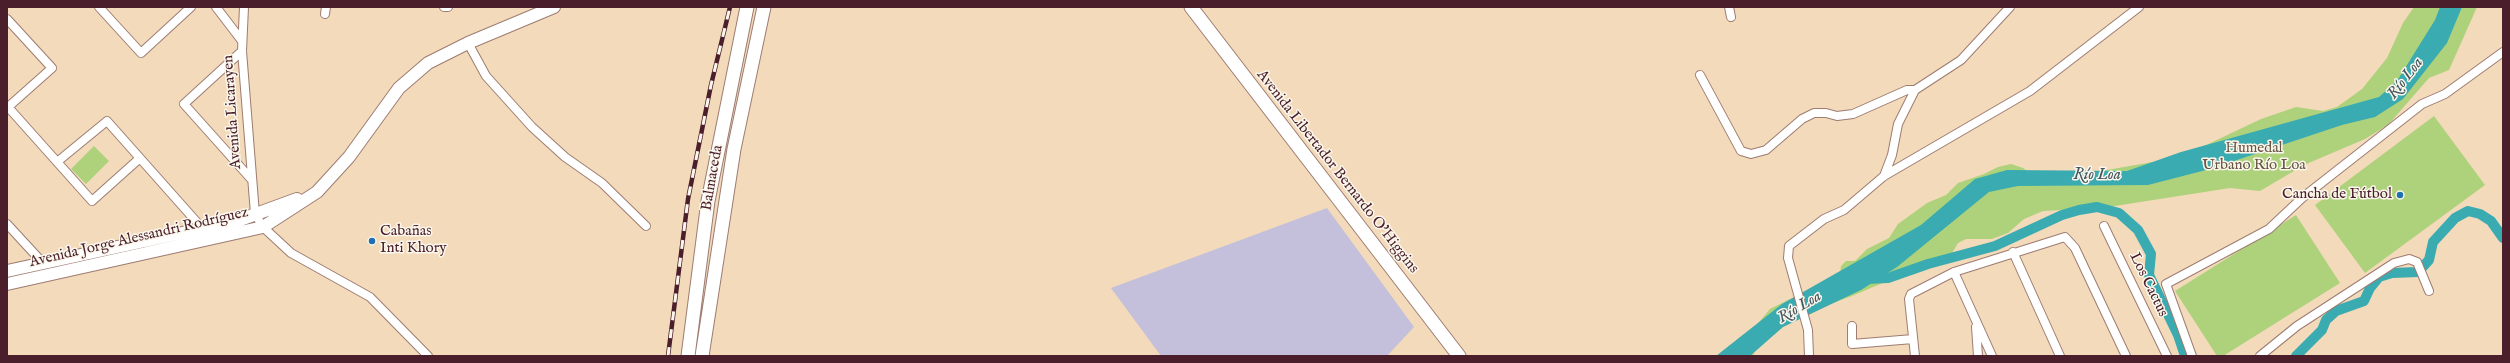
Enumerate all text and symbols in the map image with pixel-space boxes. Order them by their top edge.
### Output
street label: Avenida Licarayen [220,54,246,170]
water label: Río Loa [2384,54,2428,104]
street label: Avenida Libertador Bernardo O'Higgins [1252,67,1422,277]
park label: Humedal Urbano Río Loa [2202,140,2306,175]
street label: Balmaceda [698,144,728,212]
water label: Río Loa [2073,166,2121,186]
place label: Cancha de Fútbol [2282,186,2392,204]
marker: Cancha de Fútbol [2395,190,2405,200]
street label: Avenida Jorge Alessandri Rodríguez [28,204,250,272]
place label: Cabañas Inti Khory [380,223,447,258]
marker: Cabañas Inti Khory [367,236,377,246]
street label: Los Cactus [2125,250,2171,320]
water label: Río Loa [1775,288,1825,328]

